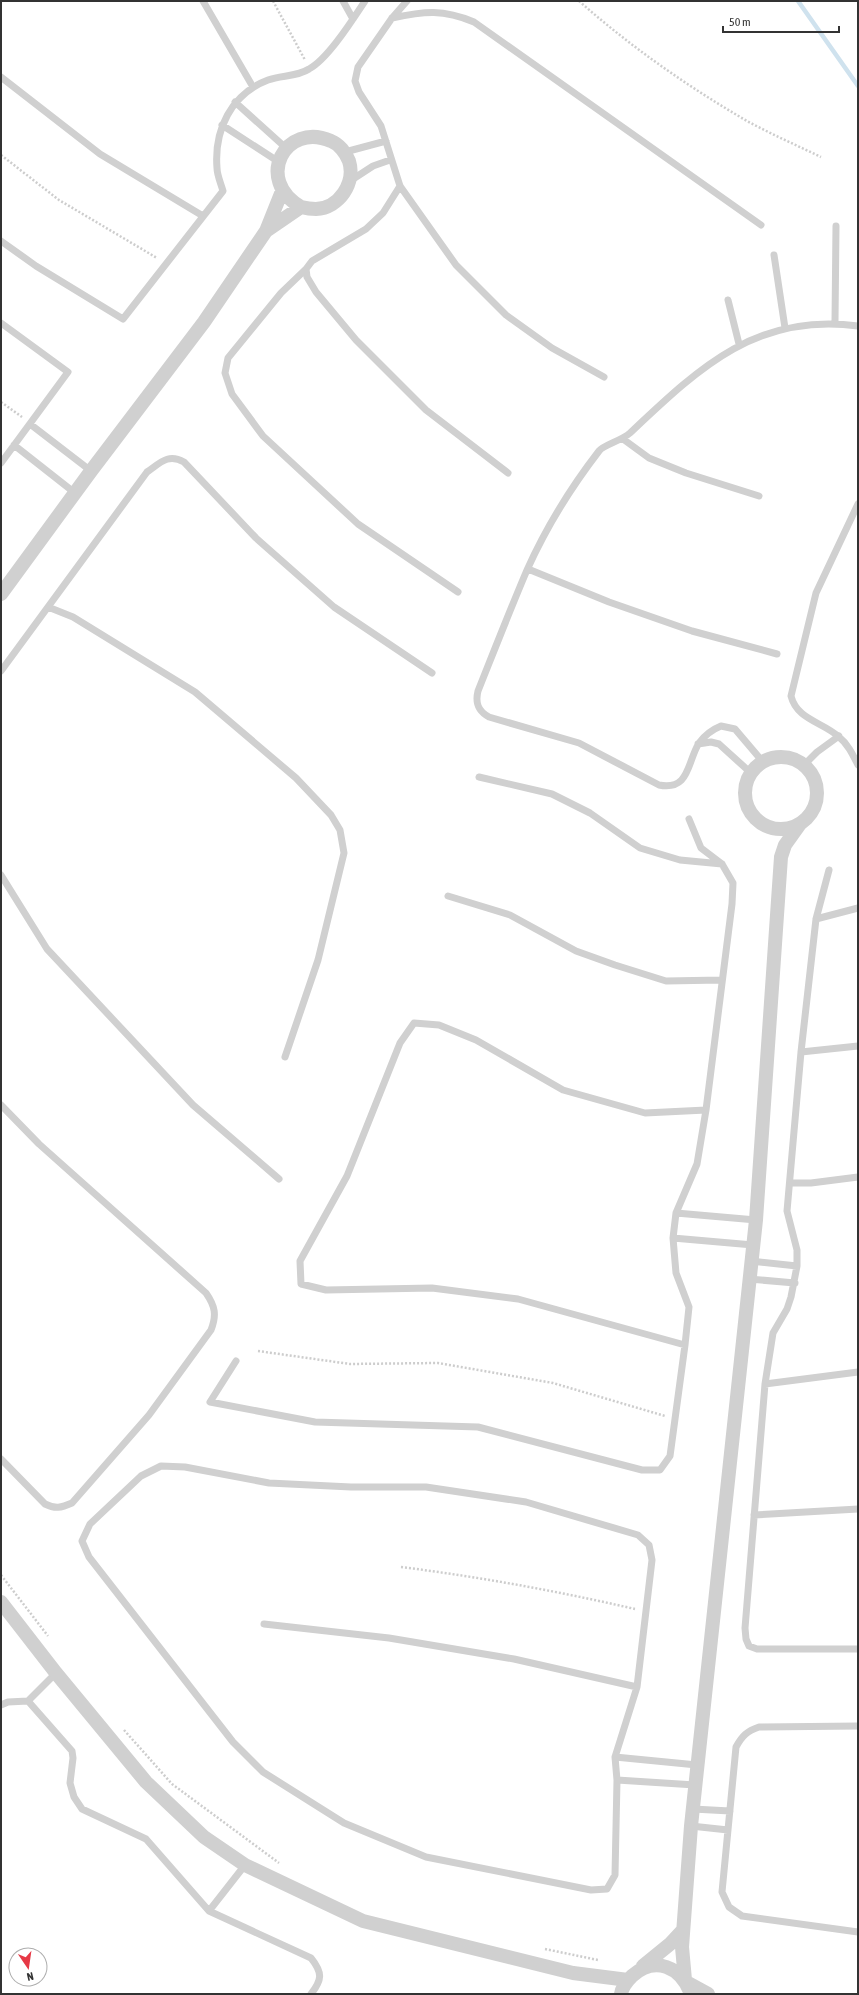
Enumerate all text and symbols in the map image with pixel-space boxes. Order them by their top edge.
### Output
scale bar [723,8,839,34]
text: 50 m [729,15,751,29]
north arrow [8,1947,48,1987]
text: N [26,1970,35,1983]

